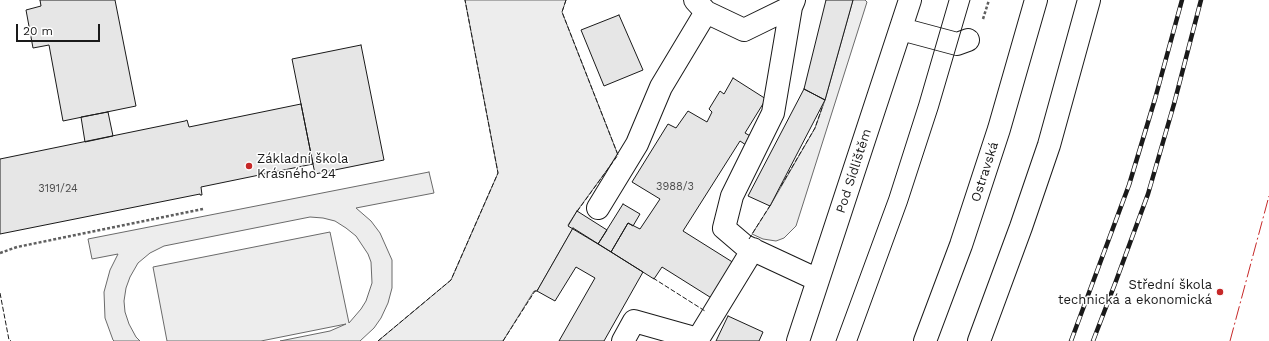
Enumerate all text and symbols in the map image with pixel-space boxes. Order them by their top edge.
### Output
scale bar [18,16,102,42]
text: 20 m [23,24,53,38]
street label: Pod Sídlištěm [833,127,875,215]
street label: Ostravská [968,140,1002,204]
place label: Základní škola Krásného 24 [257,151,348,182]
marker: Základní škola Krásného 24 [244,161,254,171]
house number: 3988/3 [656,180,694,194]
house number: 3191/24 [38,182,78,196]
place label: Střední škola technická a ekonomická [1058,277,1212,308]
marker: Střední škola technická a ekonomická [1215,287,1225,297]

